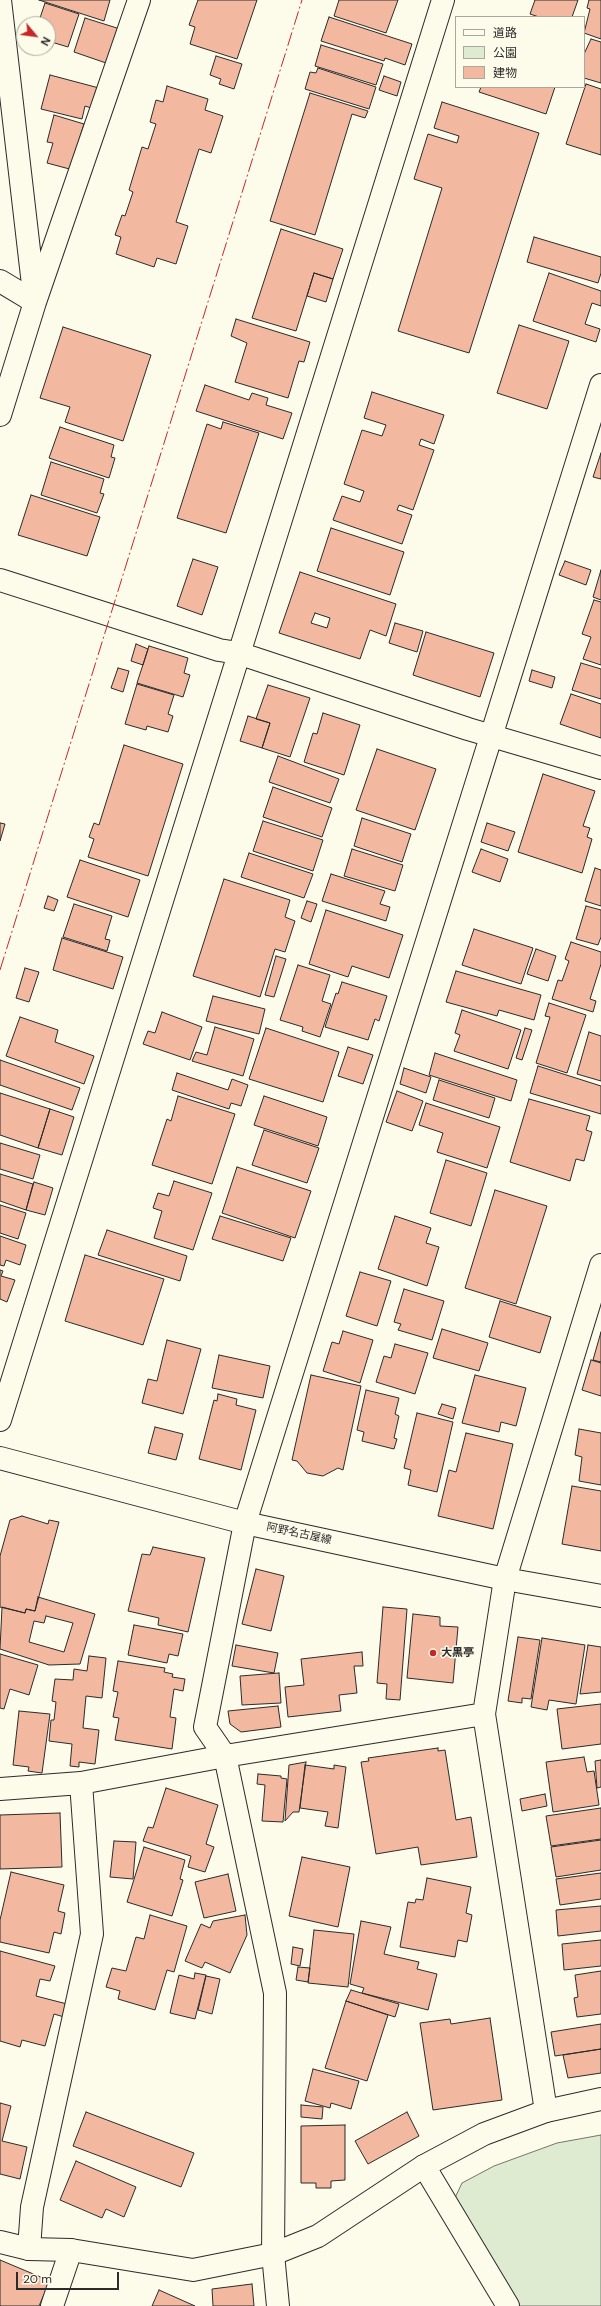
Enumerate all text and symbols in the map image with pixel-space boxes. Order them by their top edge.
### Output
north arrow [16,16,56,56]
legend [455,16,585,88]
text: 道路 [493,25,517,41]
text: N [38,34,54,48]
text: 公園 [493,45,517,61]
text: 建物 [493,65,517,81]
street label: 阿野名古屋線 [265,1521,333,1547]
place label: 大黒亭 [441,1646,474,1660]
marker: 大黒亭 [428,1648,438,1658]
scale bar [18,2264,121,2290]
text: 20 m [23,2271,52,2287]

